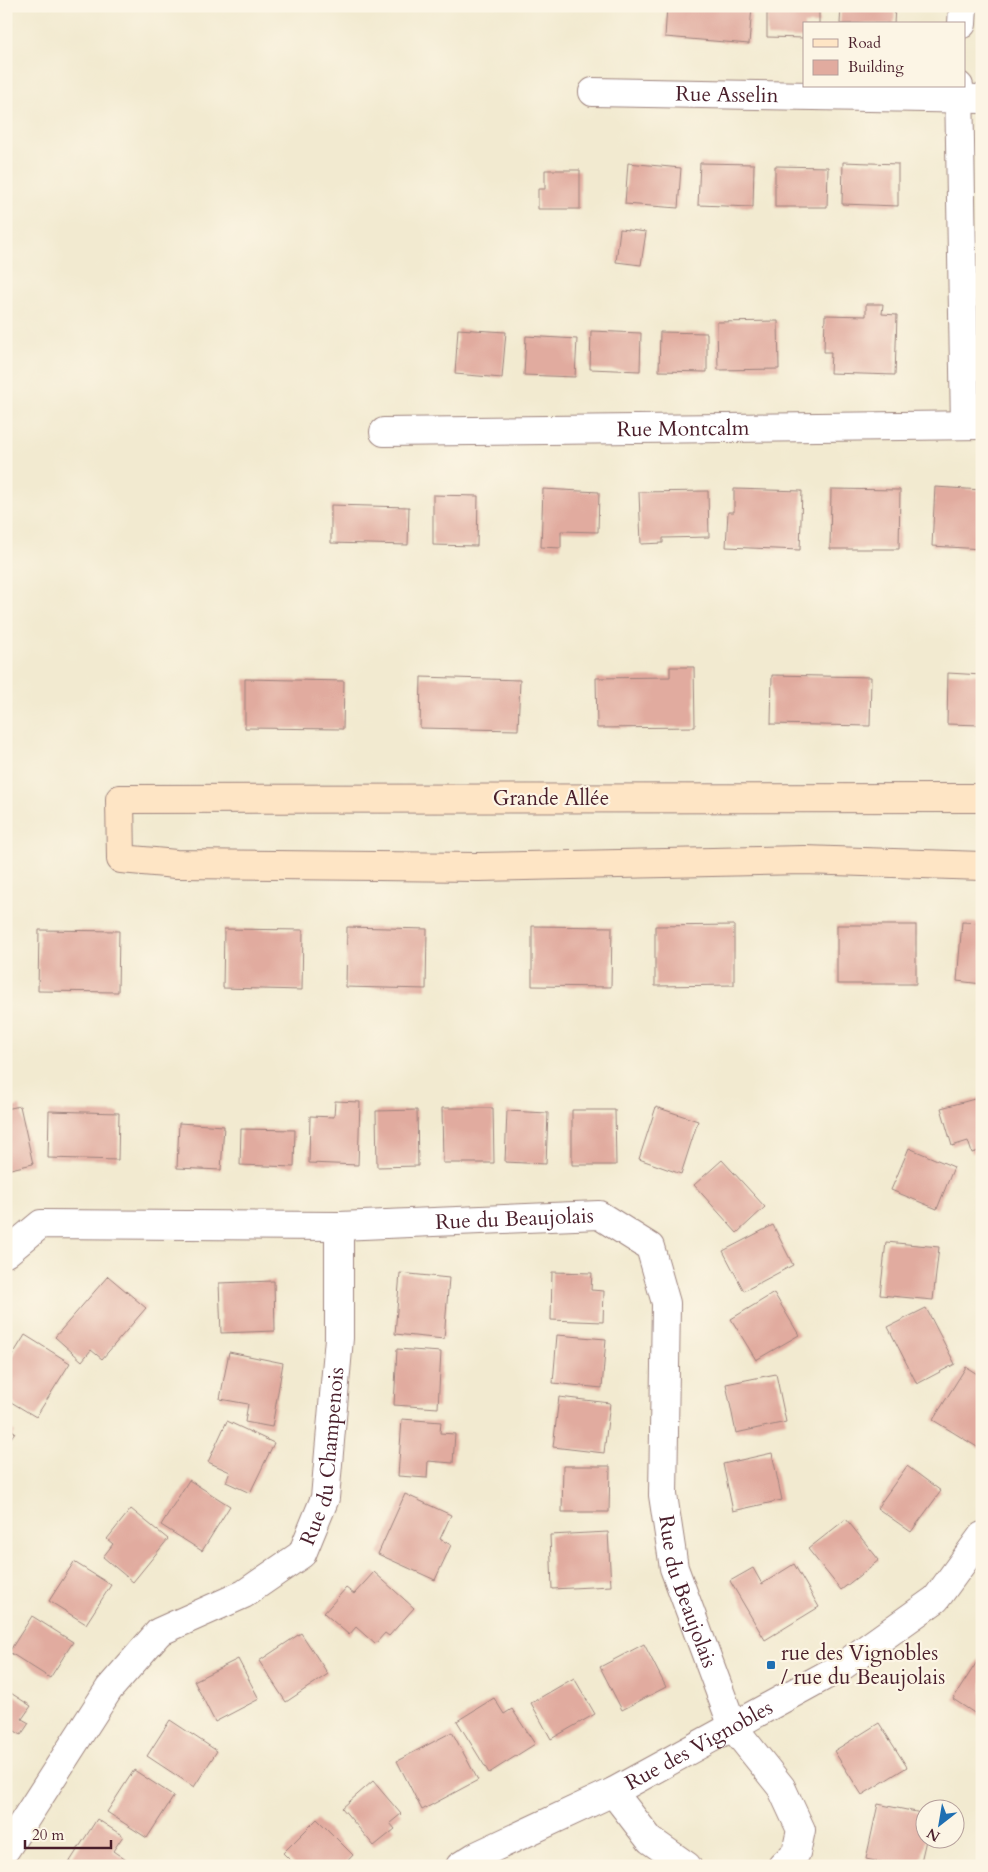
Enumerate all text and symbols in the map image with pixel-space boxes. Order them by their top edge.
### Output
legend [803,22,966,88]
text: Road [848,33,881,53]
text: Building [848,57,904,77]
street label: Rue Asselin [675,79,779,110]
street label: Rue Montcalm [616,413,750,444]
street label: Grande Allée [493,784,609,813]
street label: Rue du Beaujolais [434,1201,594,1236]
street label: Rue du Champenois [293,1366,351,1550]
street label: Rue du Beaujolais [652,1513,724,1672]
place label: rue des Vignobles / rue du Beaujolais [781,1639,945,1692]
marker: rue des Vignobles / rue du Beaujolais [765,1659,777,1671]
street label: Rue des Vignobles [620,1693,778,1797]
north arrow [916,1800,966,1850]
scale bar [25,1817,111,1849]
text: N [923,1823,944,1846]
text: 20 m [32,1825,64,1845]

